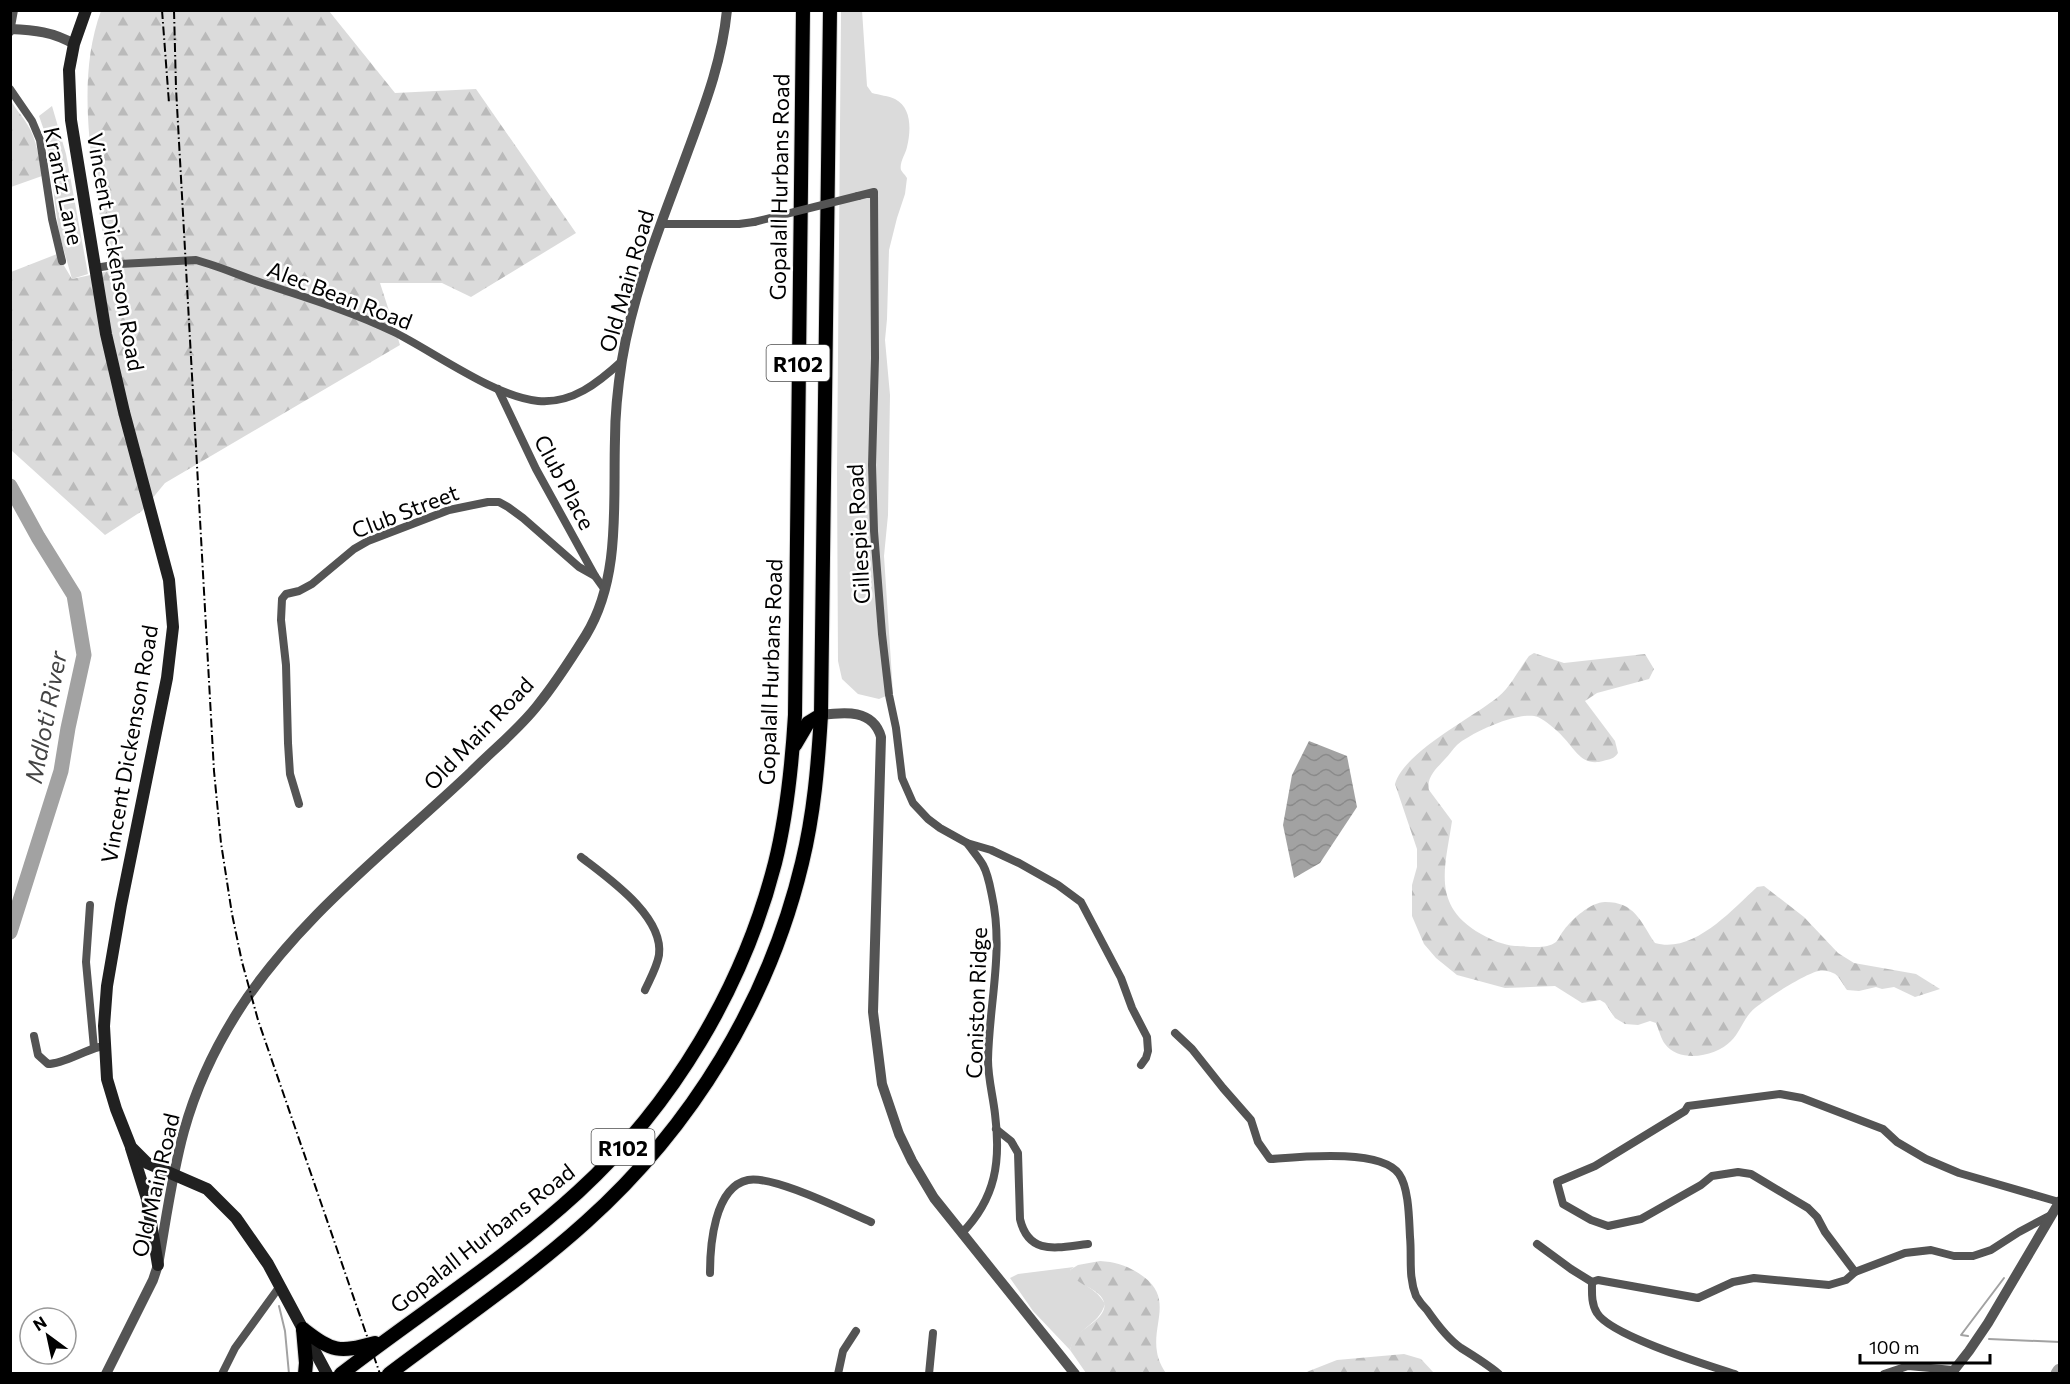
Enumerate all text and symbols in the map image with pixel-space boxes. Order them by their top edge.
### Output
street label: Gopalall Hurbans Road [764,74,794,300]
street label: Krantz Lane [38,125,90,247]
street label: Vincent Dickenson Road [82,131,150,373]
street label: Old Main Road [593,207,659,355]
street label: Alec Bean Road [264,255,416,335]
road number: R102 [766,345,830,381]
street label: Club Place [529,430,601,534]
street label: Gillespie Road [841,463,875,605]
street label: Club Street [348,478,462,544]
street label: Gopalall Hurbans Road [753,558,787,786]
street label: Vincent Dickenson Road [95,623,163,865]
water label: Mdloti River [18,647,72,786]
street label: Old Main Road [417,671,539,795]
street label: Coniston Ridge [960,927,992,1079]
street label: Old Main Road [125,1110,185,1260]
road number: R102 [592,1129,654,1165]
street label: Gopalall Hurbans Road [384,1158,580,1318]
north arrow [18,1306,78,1366]
text: N [29,1312,50,1334]
scale bar [1860,1327,1990,1365]
text: 100 m [1869,1336,1919,1358]

